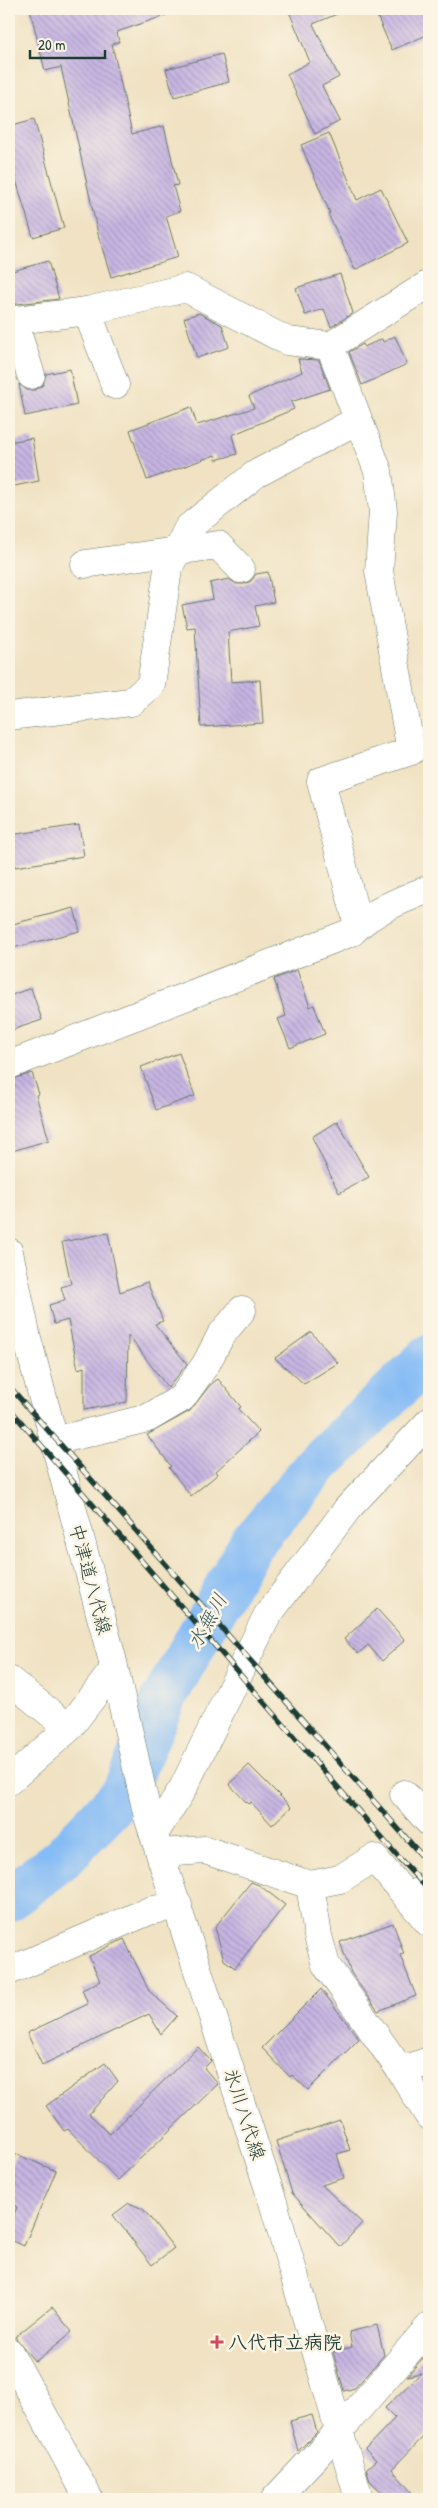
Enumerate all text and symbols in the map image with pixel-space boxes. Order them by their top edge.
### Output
scale bar [30,28,105,60]
text: 20 m [38,34,65,55]
street label: 中津道八代線 [64,1521,118,1637]
water label: 水無川 [180,1588,233,1654]
street label: 氷川八代線 [218,2065,272,2163]
place label: 八代市立病院 [228,2329,342,2355]
marker: 八代市立病院 [210,2335,224,2349]

